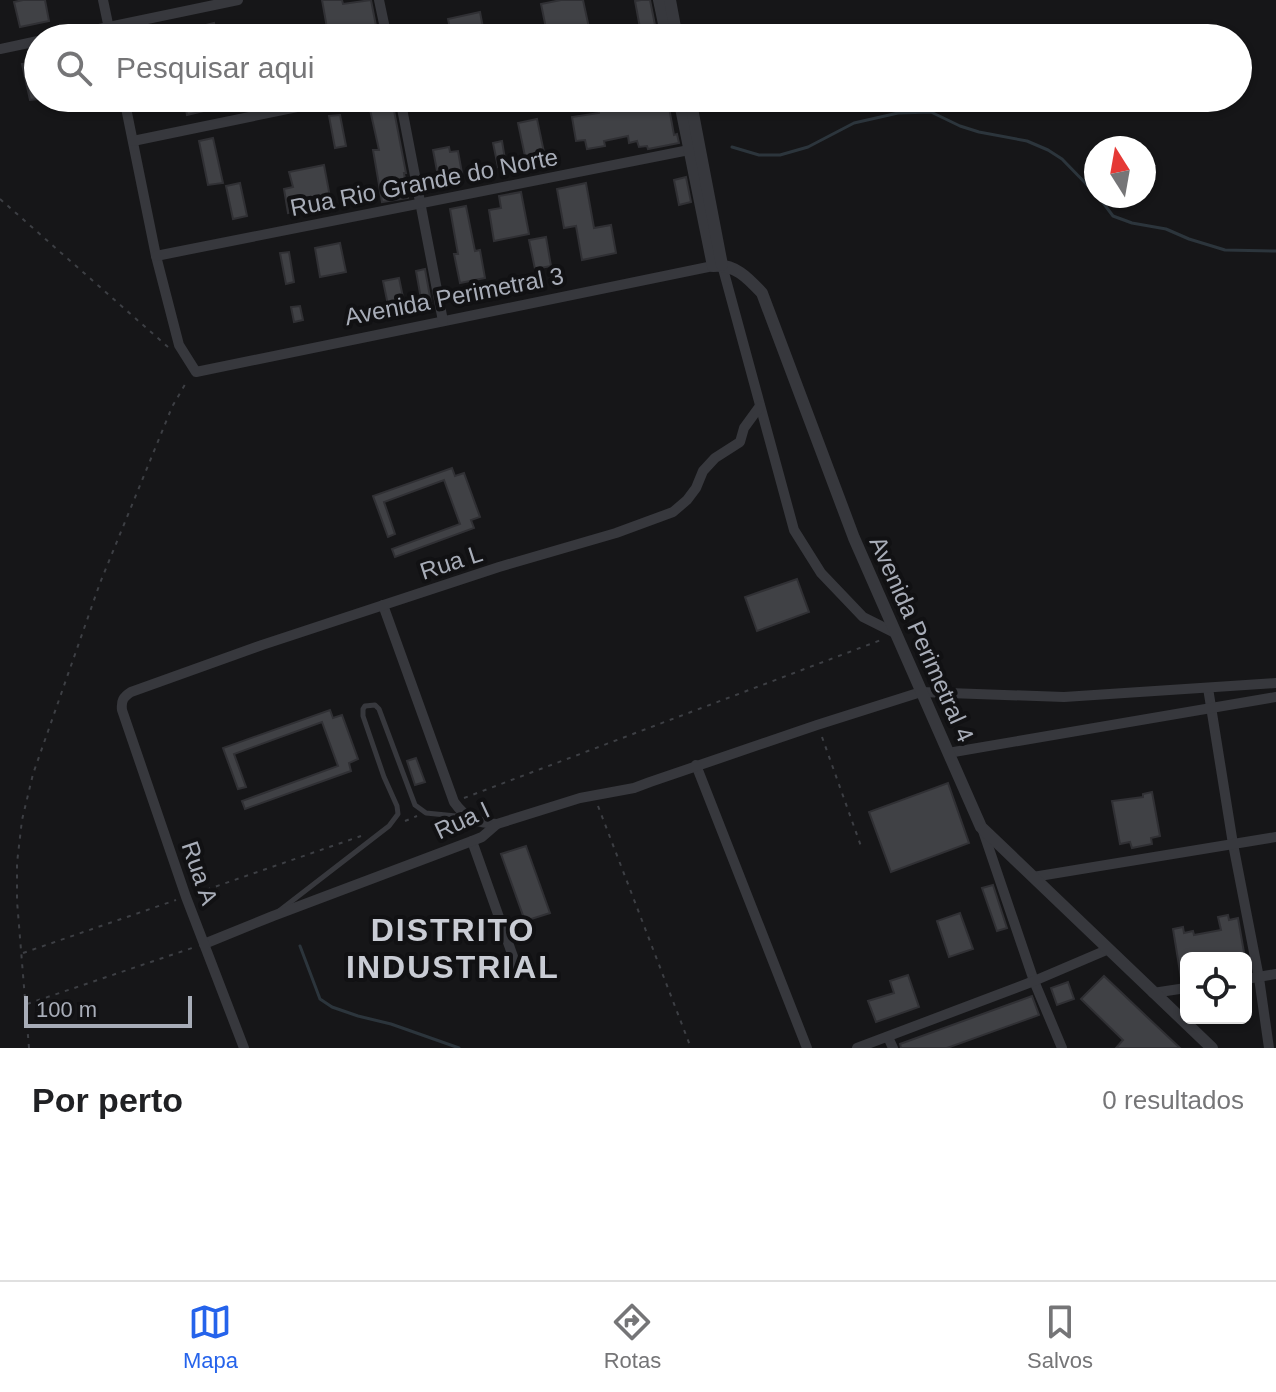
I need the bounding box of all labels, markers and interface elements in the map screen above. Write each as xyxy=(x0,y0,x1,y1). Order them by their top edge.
search box xyxy=(24,24,1252,112)
icon: search xyxy=(52,46,96,90)
text: Pesquisar aqui xyxy=(116,51,314,84)
north arrow xyxy=(1084,136,1156,208)
street label: Rua Rio Grande do Norte xyxy=(288,143,560,221)
street label: Avenida Perimetral 3 xyxy=(342,262,566,330)
street label: Avenida Perimetral 4 xyxy=(864,532,980,746)
street label: Rua L xyxy=(416,539,486,585)
street label: Rua I xyxy=(430,796,494,844)
street label: Rua A xyxy=(177,838,223,908)
district label: DISTRITO INDUSTRIAL xyxy=(346,912,560,985)
map controls xyxy=(1180,952,1252,1024)
button: locate xyxy=(1180,952,1252,1024)
scale bar xyxy=(24,992,192,1028)
text: 100 m xyxy=(36,997,97,1022)
text: Por perto xyxy=(32,1081,183,1119)
text: 0 resultados xyxy=(1102,1085,1244,1115)
tab: Mapa xyxy=(183,1300,238,1374)
tab: Rotas xyxy=(604,1300,661,1374)
tab: Salvos xyxy=(1027,1300,1093,1374)

